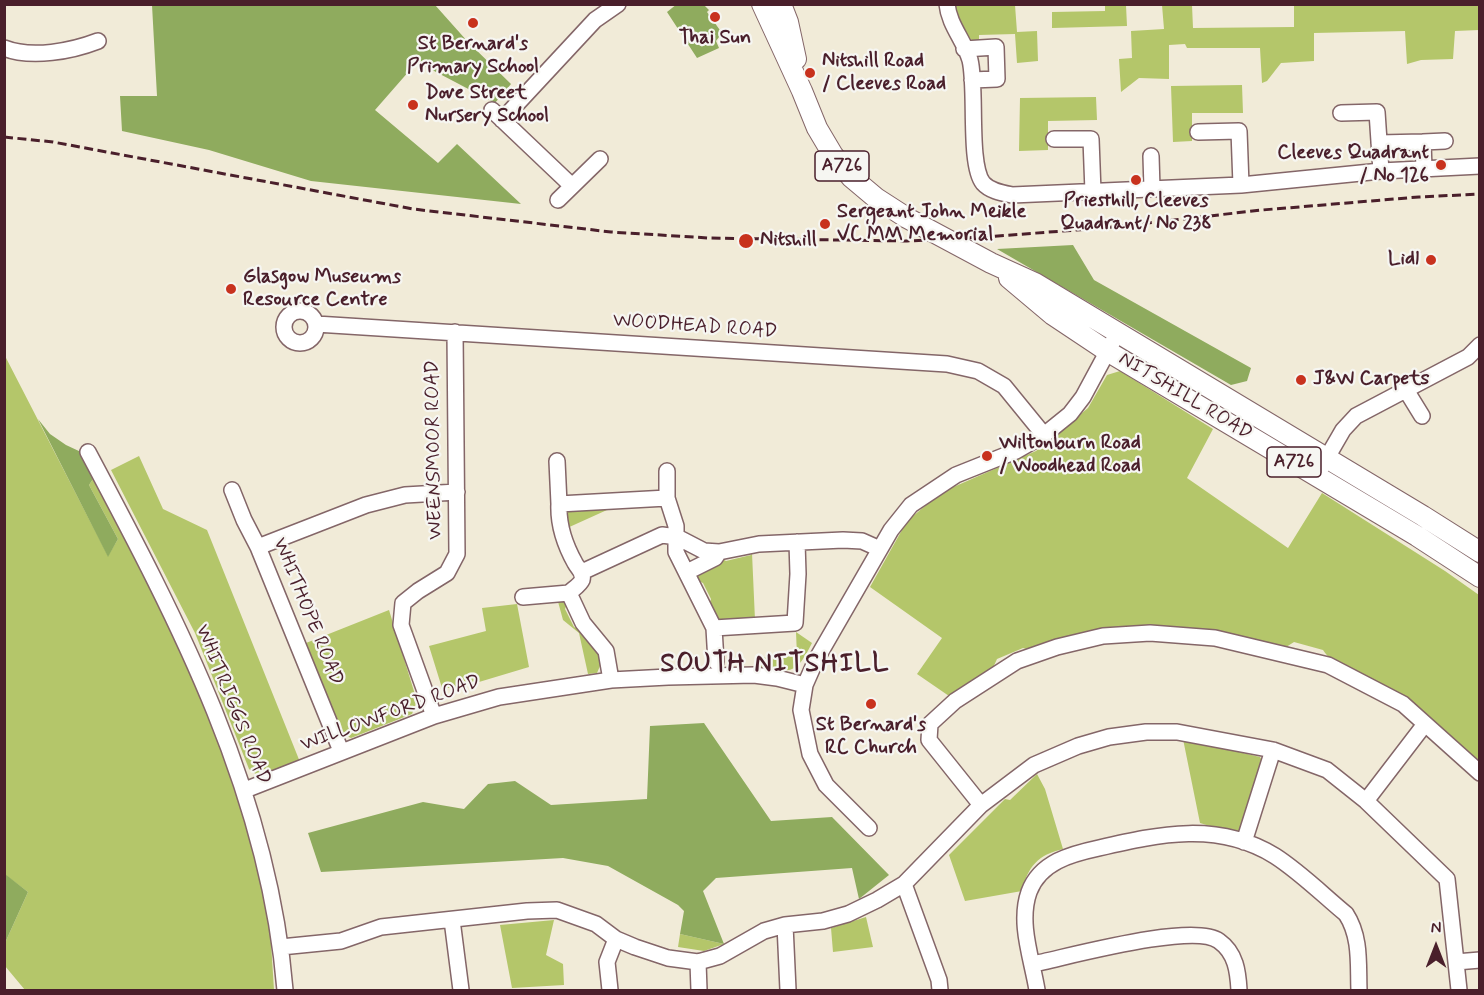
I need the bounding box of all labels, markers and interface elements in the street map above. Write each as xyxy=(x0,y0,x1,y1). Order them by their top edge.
marker: Thai Sun xyxy=(708,10,722,24)
marker: St Bernard's Primary School xyxy=(466,16,480,30)
place label: Thai Sun xyxy=(679,27,751,51)
place label: St Bernard's Primary School xyxy=(407,33,539,80)
place label: Nitshill Road / Cleeves Road xyxy=(822,50,946,97)
marker: Nitshill Road / Cleeves Road xyxy=(803,66,817,80)
place label: Dove Street Nursery School xyxy=(425,82,549,129)
marker: Dove Street Nursery School xyxy=(406,98,420,112)
place label: Cleeves Quadrant / No 126 xyxy=(1277,142,1429,189)
road number: A726 xyxy=(815,151,869,181)
marker: Cleeves Quadrant / No 126 xyxy=(1434,158,1448,172)
marker: Priesthill, Cleeves Quadrant/ No 238 xyxy=(1129,173,1143,187)
place label: Priesthill, Cleeves Quadrant/ No 238 xyxy=(1060,190,1212,237)
place label: Sergeant John Meikle VC MM Memorial xyxy=(837,201,1026,248)
marker: Sergeant John Meikle VC MM Memorial xyxy=(818,217,832,231)
place label: Nitshill xyxy=(760,229,817,253)
marker: Nitshill xyxy=(737,232,755,250)
place label: Lidl xyxy=(1388,248,1419,272)
marker: Lidl xyxy=(1424,253,1438,267)
place label: Glasgow Museums Resource Centre xyxy=(243,266,401,313)
marker: Glasgow Museums Resource Centre xyxy=(224,282,238,296)
street label: WOODHEAD ROAD xyxy=(612,309,778,345)
street label: NITSHILL ROAD xyxy=(1114,348,1256,446)
street label: WEENSMOOR ROAD xyxy=(421,360,449,540)
place label: J&W Carpets xyxy=(1313,368,1430,392)
marker: J&W Carpets xyxy=(1294,373,1308,387)
place label: Wiltonburn Road / Woodhead Road xyxy=(999,432,1141,479)
road number: A726 xyxy=(1267,447,1321,477)
marker: Wiltonburn Road / Woodhead Road xyxy=(980,449,994,463)
street label: WHITHOPE ROAD xyxy=(266,535,348,689)
street label: WHITRIGGS ROAD xyxy=(189,621,275,789)
district label: SOUTH NITSHILL xyxy=(659,650,891,682)
street label: WILLOWFORD ROAD xyxy=(298,670,484,758)
marker: St Bernard's RC Church xyxy=(864,697,878,711)
place label: St Bernard's RC Church xyxy=(816,714,926,761)
north arrow xyxy=(1406,917,1466,977)
text: N xyxy=(1431,918,1441,939)

